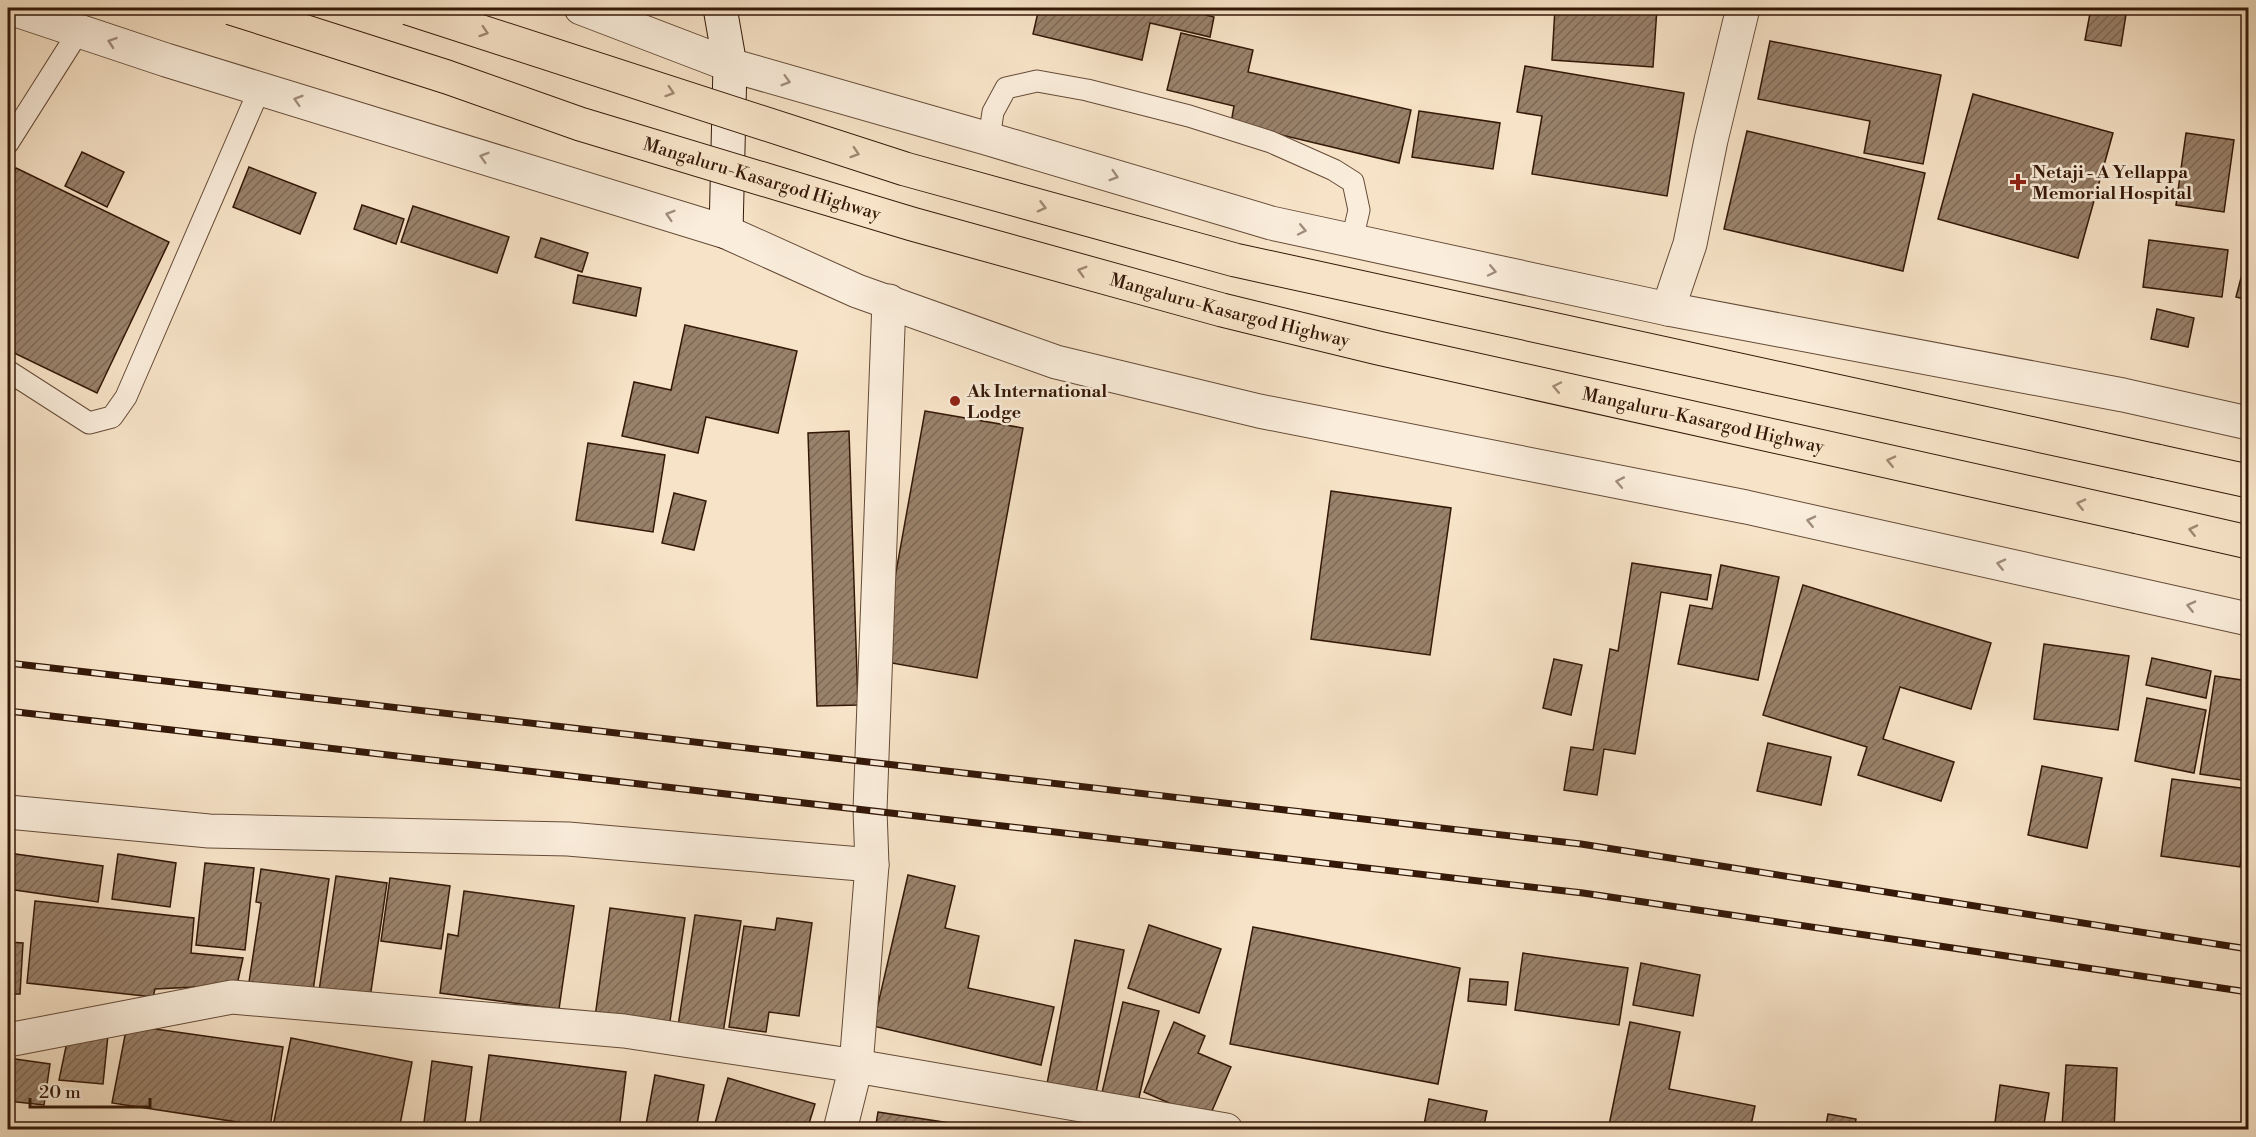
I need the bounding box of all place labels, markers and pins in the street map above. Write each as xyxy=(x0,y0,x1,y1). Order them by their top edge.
place label: Netaji - A Yellappa Memorial Hospital xyxy=(2032,161,2192,205)
marker: Netaji - A Yellappa Memorial Hospital xyxy=(2009,173,2027,191)
place label: Ak International Lodge xyxy=(966,380,1107,424)
marker: Ak International Lodge xyxy=(948,394,962,408)

